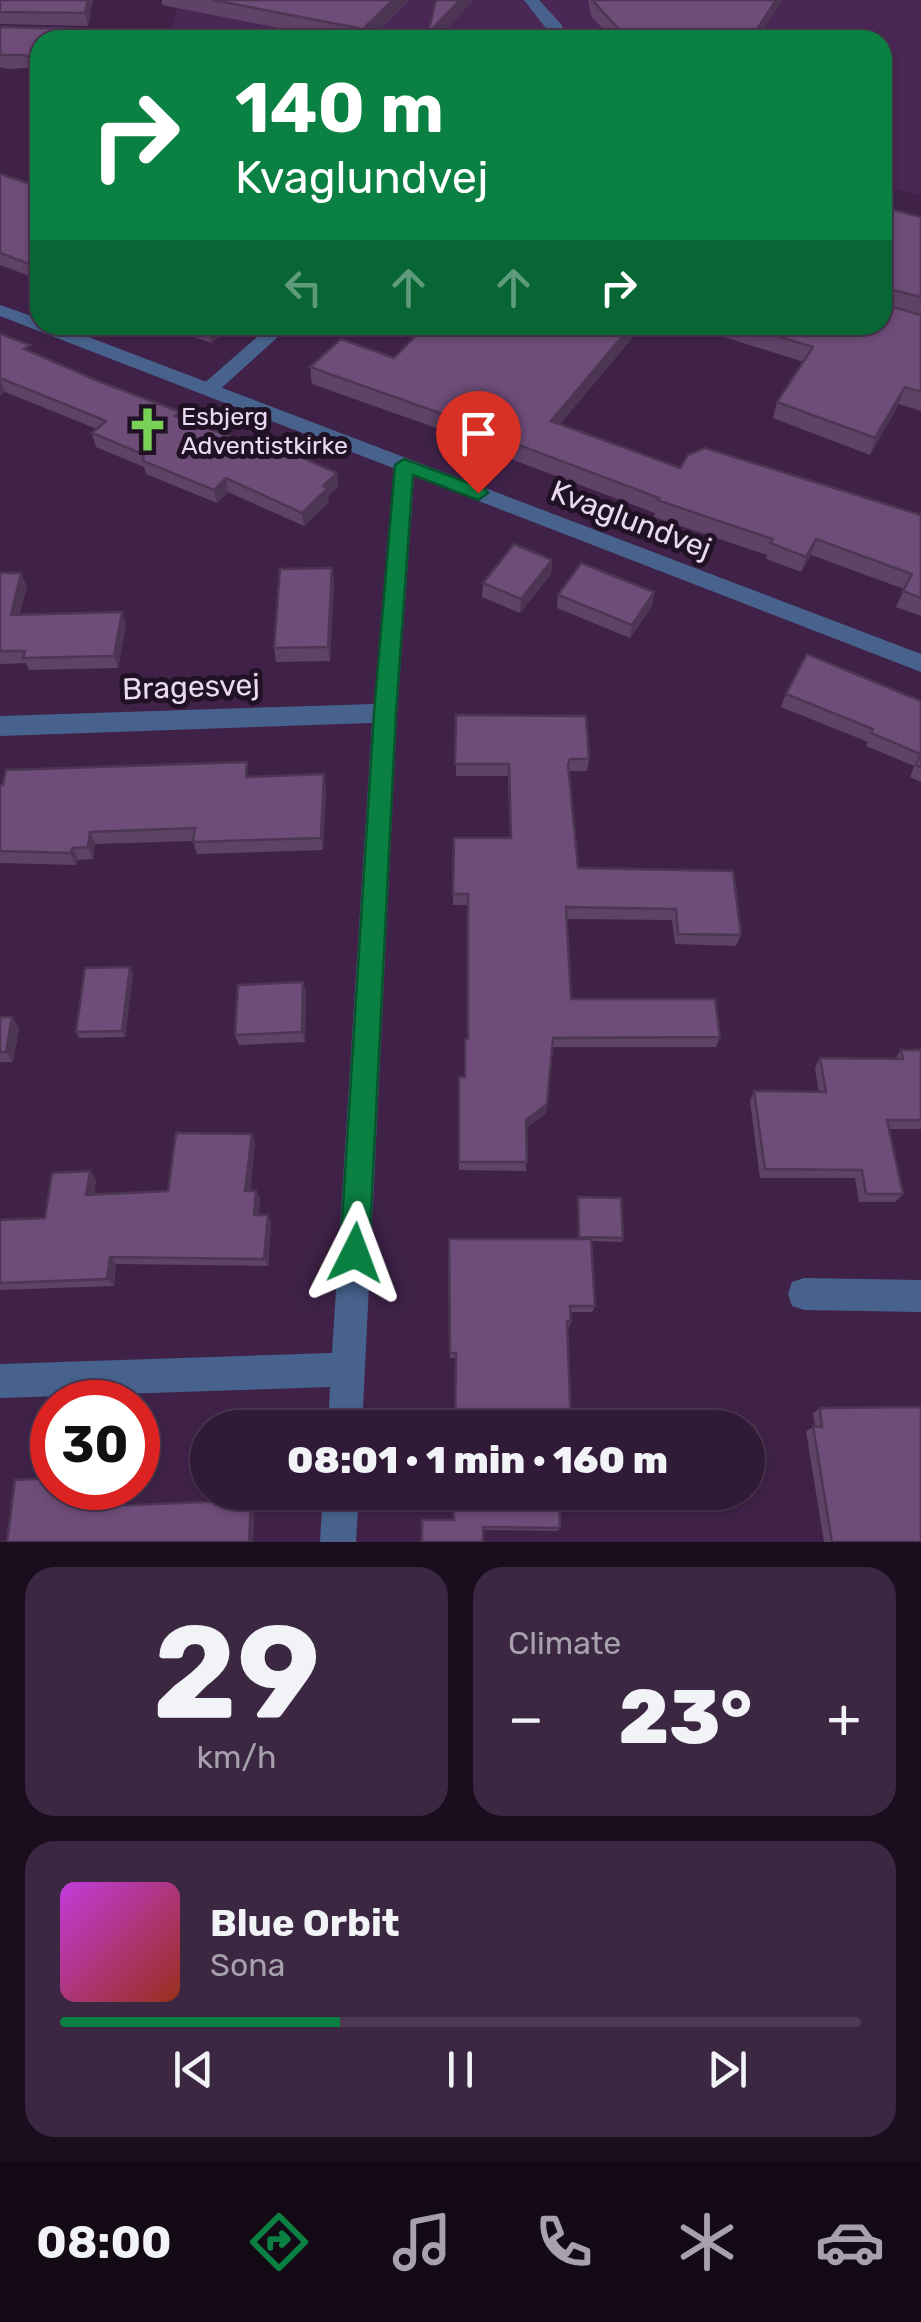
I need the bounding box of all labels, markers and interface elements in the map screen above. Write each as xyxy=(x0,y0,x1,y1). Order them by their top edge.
text: 140 m xyxy=(235,67,444,150)
icon: right xyxy=(70,70,200,200)
text: Kvaglundvej xyxy=(235,151,488,204)
icon: left xyxy=(276,260,331,315)
icon: ahead xyxy=(381,260,436,315)
icon: ahead xyxy=(486,260,541,315)
icon: right xyxy=(591,260,646,315)
pin xyxy=(436,391,521,494)
place label: Esbjerg Adventistkirke xyxy=(181,402,348,460)
church icon: Esbjerg Adventistkirke xyxy=(124,406,172,454)
icon: arrive xyxy=(451,406,506,461)
street label: Kvaglundvej xyxy=(546,473,716,567)
street label: Bragesvej xyxy=(122,667,260,707)
position arrow xyxy=(303,1201,407,1305)
speed limit sign: 30 xyxy=(30,1380,160,1510)
text: 08:01 · 1 min · 160 m xyxy=(287,1437,668,1483)
text: 29 xyxy=(153,1595,320,1750)
text: Climate xyxy=(508,1624,621,1662)
text: 23° xyxy=(618,1673,752,1762)
text: − xyxy=(508,1686,544,1751)
text: + xyxy=(827,1686,861,1751)
text: km/h xyxy=(197,1738,276,1776)
text: Blue Orbit xyxy=(210,1900,400,1946)
text: Sona xyxy=(210,1946,285,1984)
icon: previous xyxy=(166,2042,221,2097)
icon: pause xyxy=(433,2042,488,2097)
icon: next xyxy=(700,2042,755,2097)
icon: directions xyxy=(244,2207,314,2277)
icon: music xyxy=(387,2207,457,2277)
icon: phone xyxy=(529,2207,599,2277)
icon: climate xyxy=(672,2207,742,2277)
icon: car xyxy=(815,2207,885,2277)
text: 08:00 xyxy=(36,2216,172,2269)

